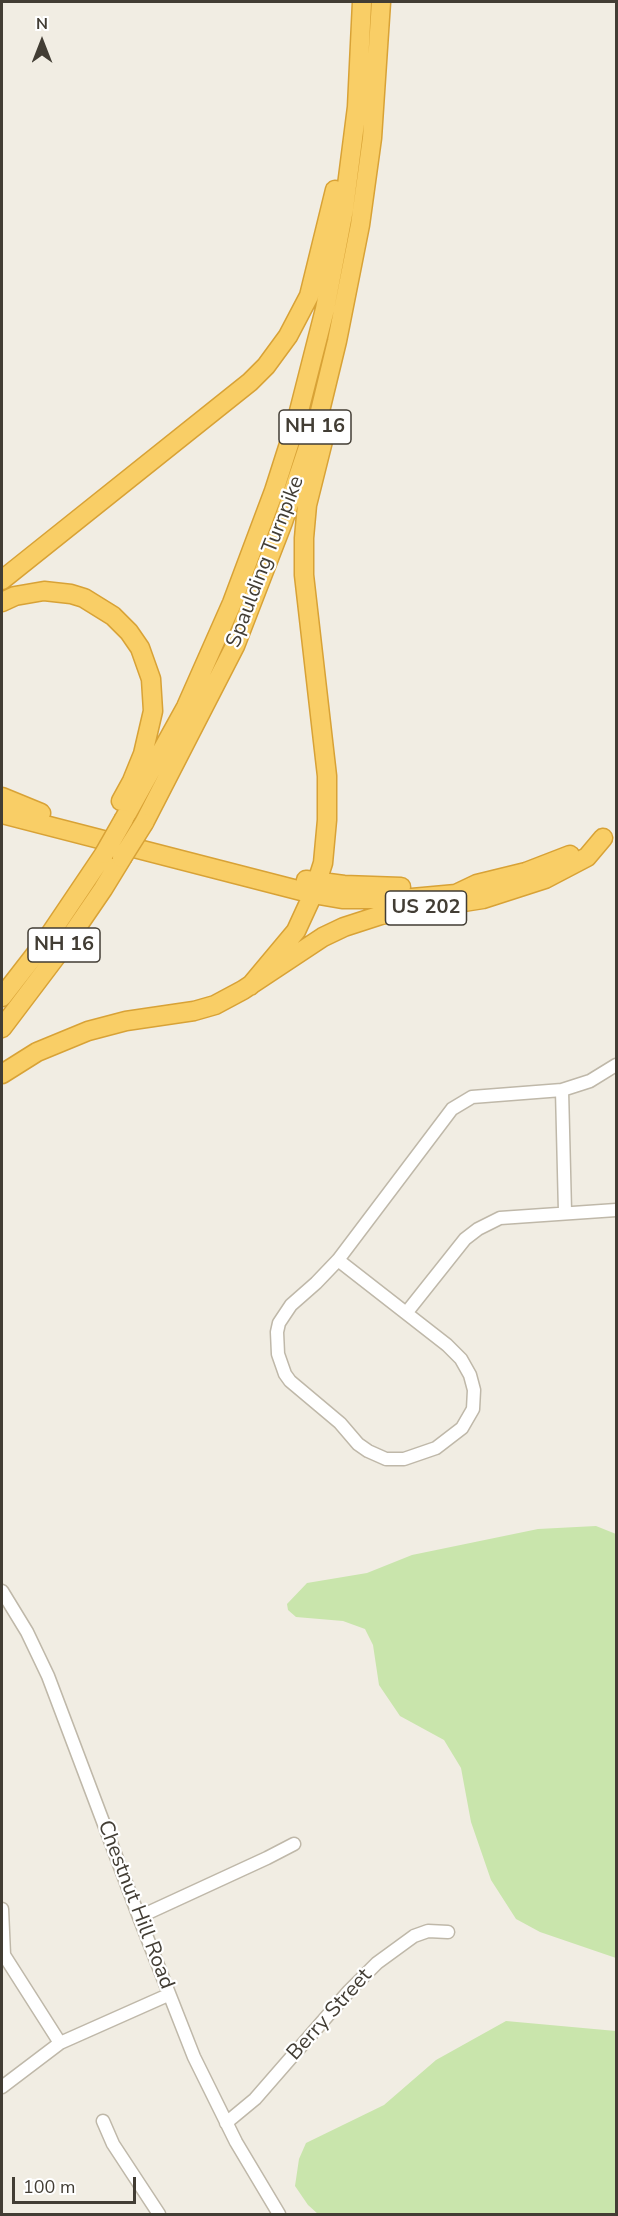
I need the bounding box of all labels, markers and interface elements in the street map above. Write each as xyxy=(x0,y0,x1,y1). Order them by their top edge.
north arrow xyxy=(12,12,72,72)
text: N xyxy=(36,13,48,35)
road number: NH 16 xyxy=(279,410,351,444)
street label: Spaulding Turnpike xyxy=(222,473,310,651)
road number: US 202 xyxy=(386,891,466,925)
road number: NH 16 xyxy=(28,928,100,962)
street label: Chestnut Hill Road xyxy=(91,1817,179,1993)
street label: Berry Street xyxy=(282,1964,378,2066)
scale bar xyxy=(15,2165,140,2203)
text: 100 m xyxy=(23,2175,75,2199)

